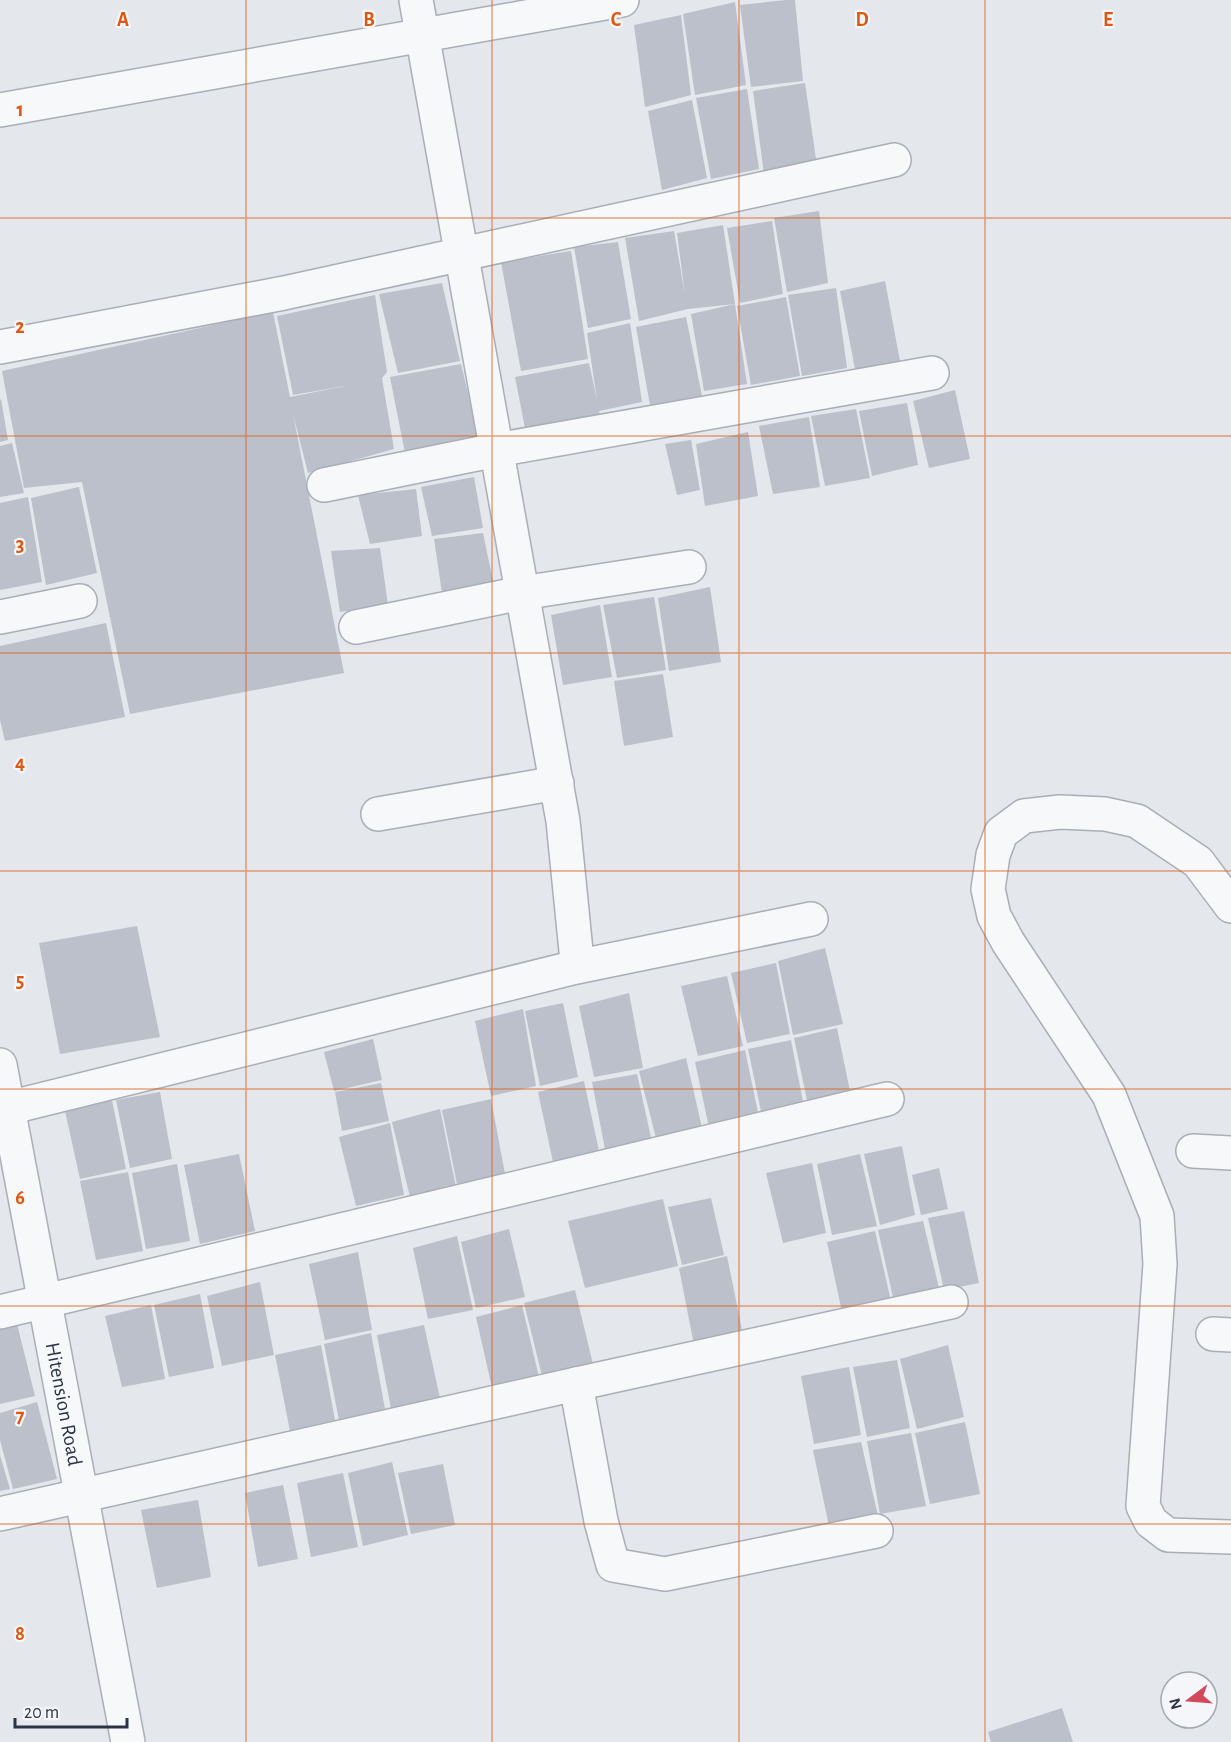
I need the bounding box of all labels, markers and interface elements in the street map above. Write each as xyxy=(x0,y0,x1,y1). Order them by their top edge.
text: A xyxy=(117,10,129,30)
text: B xyxy=(363,10,375,30)
text: C xyxy=(611,10,622,30)
text: D xyxy=(855,10,869,30)
text: E xyxy=(1103,10,1113,30)
text: 1 xyxy=(16,100,24,120)
text: 2 xyxy=(15,317,25,337)
text: 3 xyxy=(16,535,24,555)
text: 4 xyxy=(15,753,25,773)
text: 5 xyxy=(16,971,24,991)
text: 6 xyxy=(15,1188,25,1208)
street label: Hitension Road xyxy=(42,1340,86,1468)
text: 7 xyxy=(16,1406,25,1426)
text: 8 xyxy=(15,1624,25,1644)
north arrow xyxy=(1159,1670,1219,1730)
scale bar xyxy=(15,1691,128,1729)
text: N xyxy=(1166,1696,1185,1711)
text: 20 m xyxy=(24,1704,59,1722)

